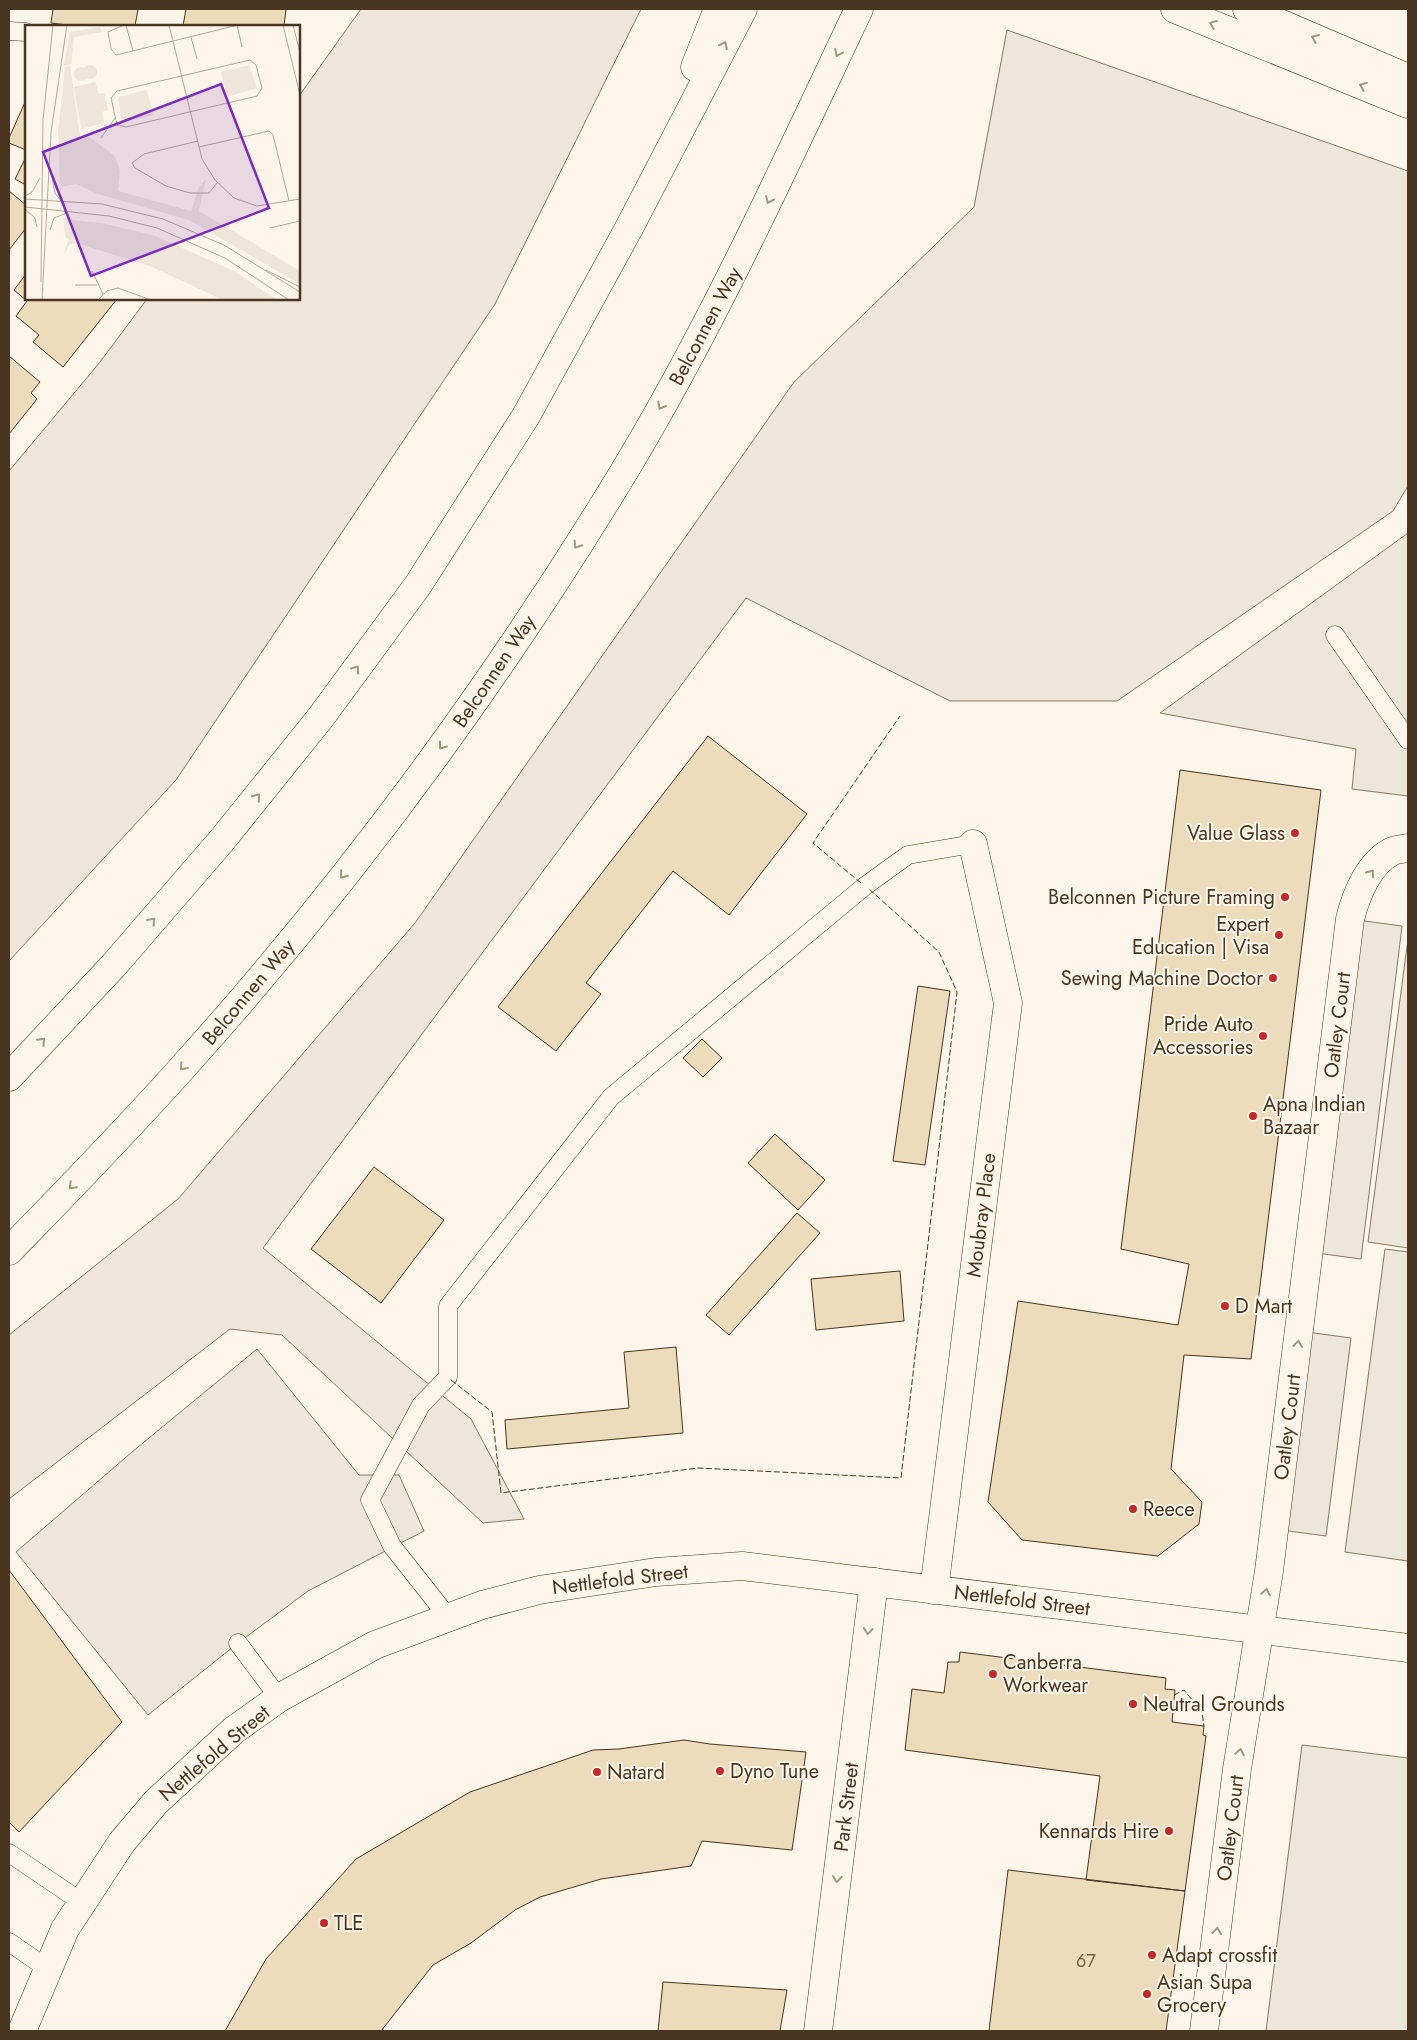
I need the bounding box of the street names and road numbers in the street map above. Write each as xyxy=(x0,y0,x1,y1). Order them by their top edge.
street label: Belconnen Way xyxy=(662,262,749,391)
street label: Belconnen Way xyxy=(446,609,543,733)
street label: Belconnen Way xyxy=(195,933,302,1052)
street label: Oatley Court xyxy=(1317,970,1358,1080)
street label: Moubray Place xyxy=(959,1151,1004,1279)
street label: Oatley Court xyxy=(1267,1372,1308,1482)
street label: Nettlefold Street xyxy=(550,1557,690,1602)
street label: Nettlefold Street xyxy=(952,1578,1092,1623)
street label: Nettlefold Street xyxy=(153,1698,276,1808)
street label: Park Street xyxy=(827,1761,866,1853)
street label: Oatley Court xyxy=(1210,1773,1251,1883)

